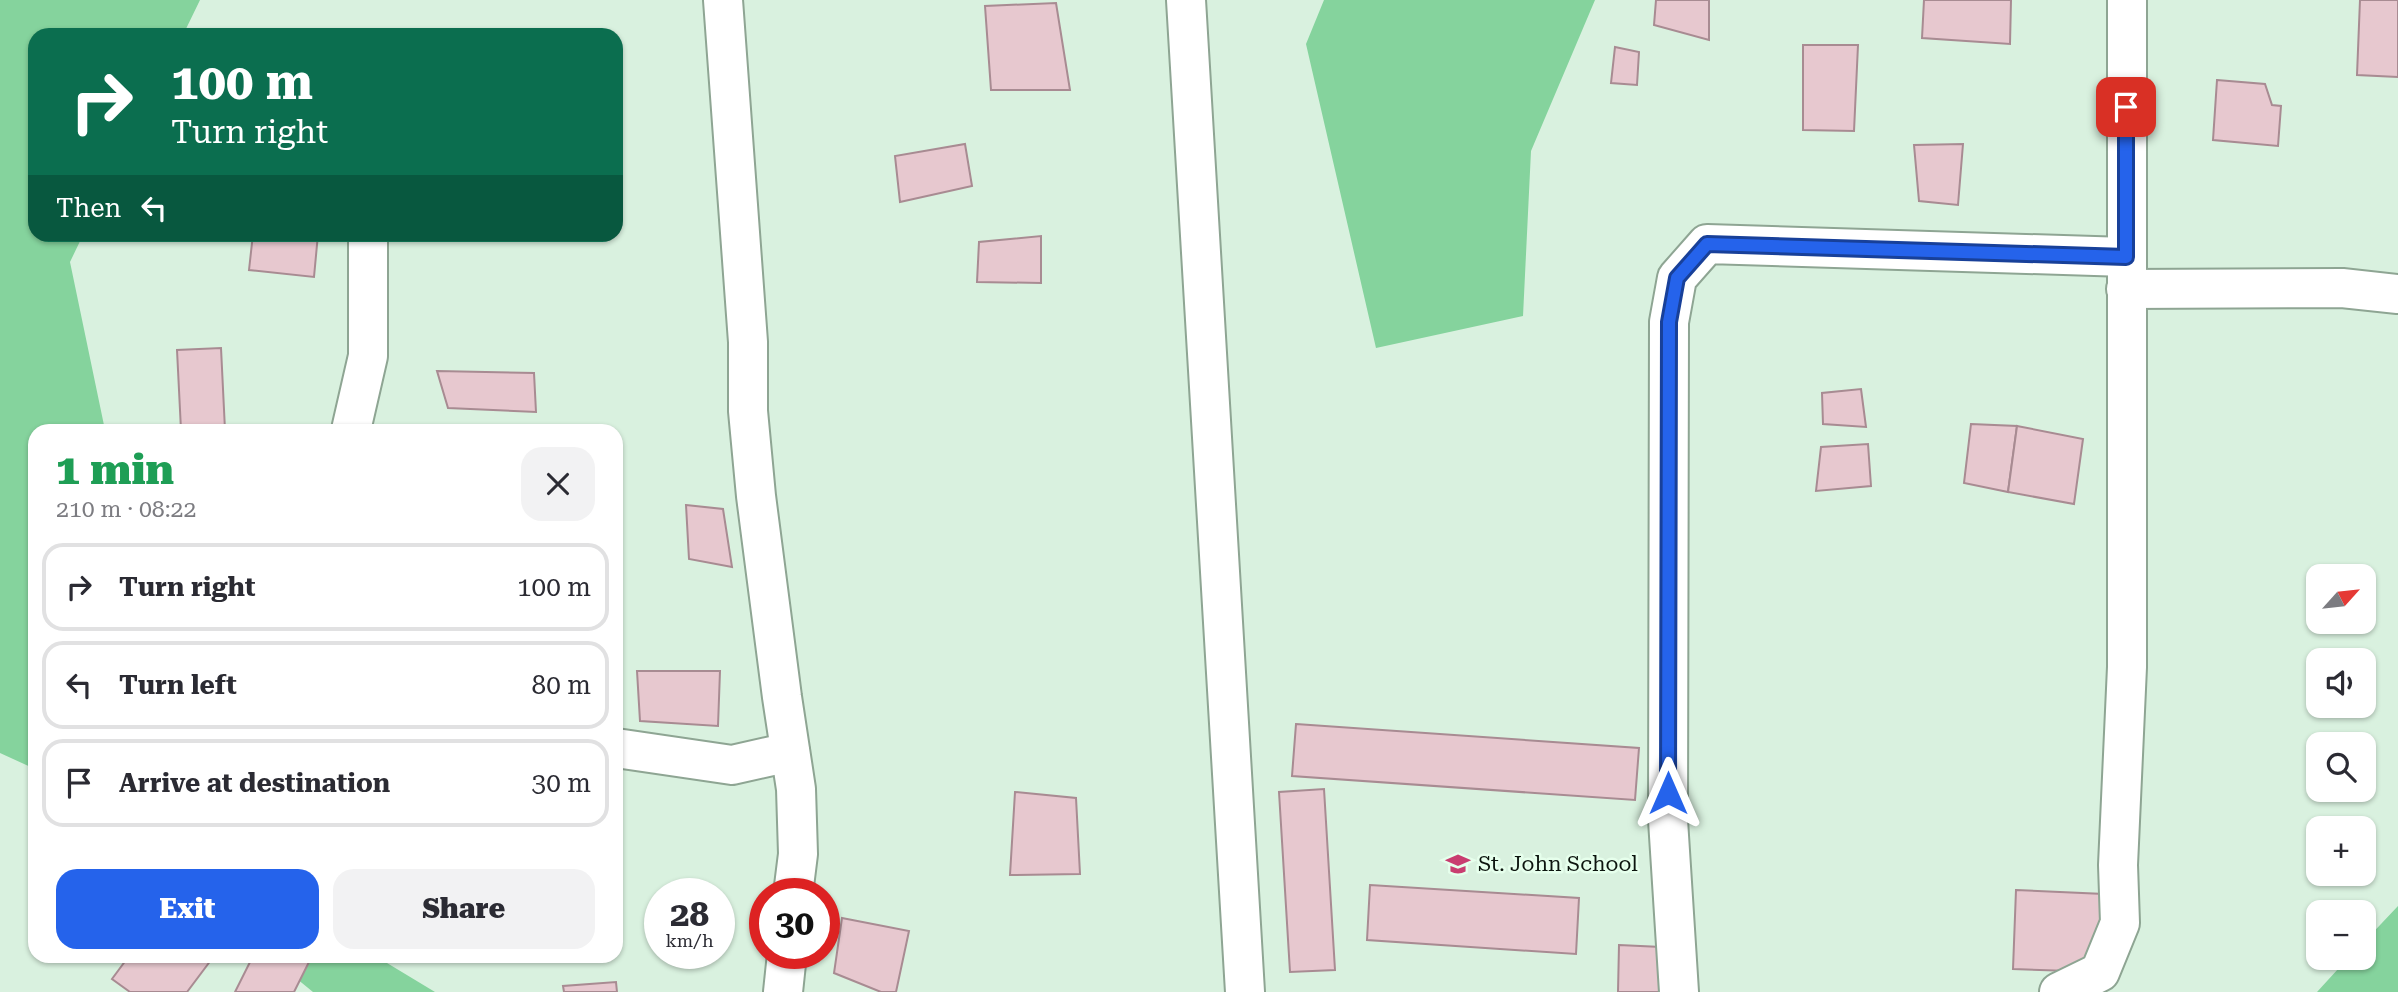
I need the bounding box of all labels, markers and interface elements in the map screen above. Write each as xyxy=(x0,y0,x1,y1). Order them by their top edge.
text: 100 m xyxy=(171,54,313,111)
icon: right xyxy=(56,56,147,147)
pin xyxy=(2096,77,2156,137)
icon: arrive xyxy=(2107,88,2145,126)
text: Turn right xyxy=(171,113,328,151)
icon: left xyxy=(135,189,173,227)
text: Then xyxy=(56,193,121,223)
text: 1 min xyxy=(56,445,174,494)
button: close xyxy=(521,447,595,521)
text: 210 m · 08:22 xyxy=(56,496,196,523)
north arrow xyxy=(2306,564,2376,634)
map controls xyxy=(2306,564,2376,970)
icon: right xyxy=(60,568,98,606)
text: Turn right xyxy=(119,572,255,602)
text: 100 m xyxy=(517,572,591,602)
button: sound xyxy=(2306,648,2376,718)
icon: left xyxy=(60,666,98,704)
text: Turn left xyxy=(119,670,237,700)
text: 80 m xyxy=(532,670,591,700)
button: search xyxy=(2306,732,2376,802)
position arrow xyxy=(1631,756,1705,830)
icon: arrive xyxy=(60,764,98,802)
text: Arrive at destination xyxy=(119,768,390,798)
text: 30 m xyxy=(532,768,591,798)
button: + xyxy=(2306,816,2376,886)
school or university icon: St. John School xyxy=(1444,850,1472,878)
place label: St. John School xyxy=(1478,852,1638,876)
button: Exit xyxy=(56,869,319,949)
button: Share xyxy=(333,869,595,949)
speed limit sign: 30 xyxy=(749,878,840,969)
text: 28 xyxy=(670,894,709,935)
button: − xyxy=(2306,900,2376,970)
text: km/h xyxy=(665,930,714,951)

